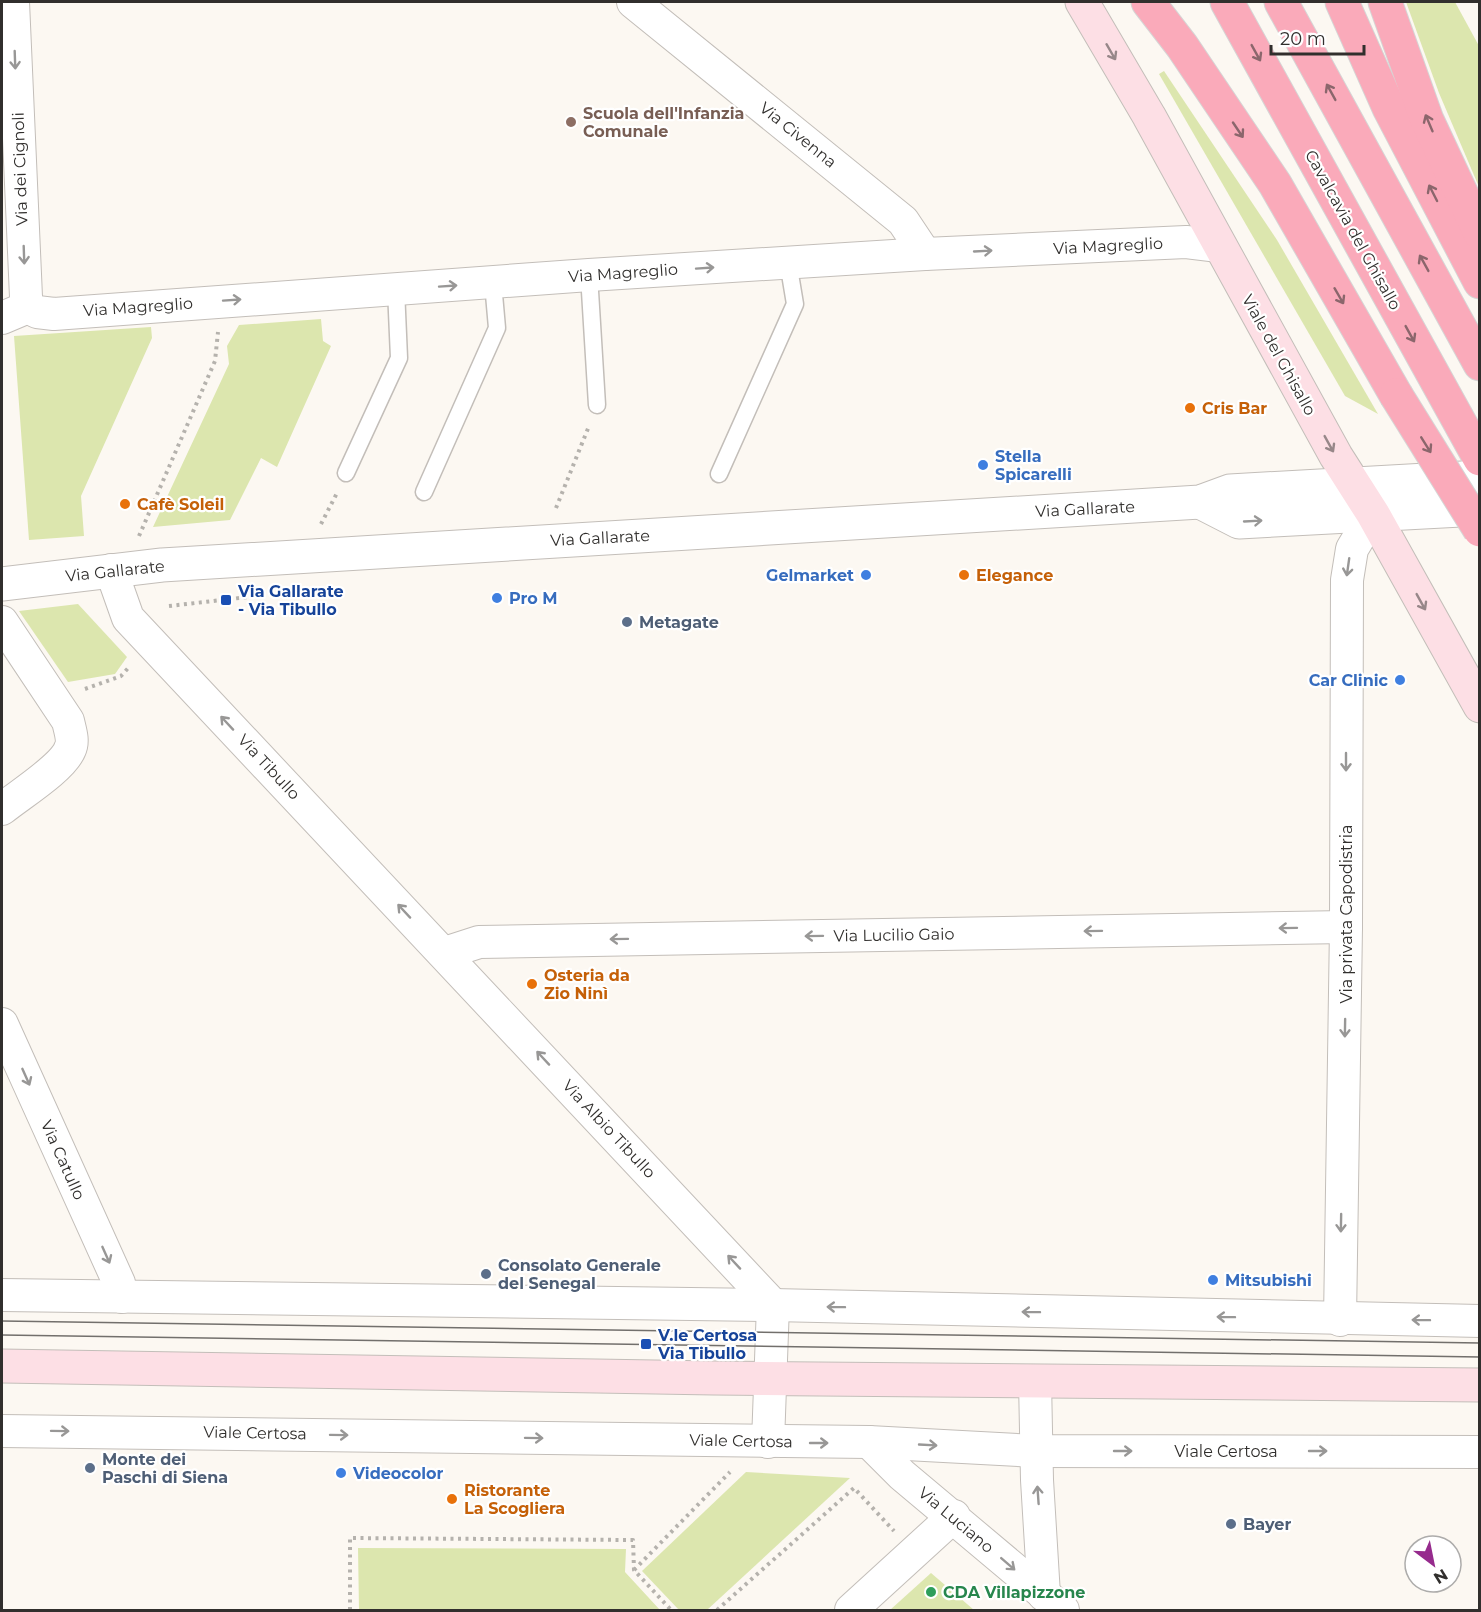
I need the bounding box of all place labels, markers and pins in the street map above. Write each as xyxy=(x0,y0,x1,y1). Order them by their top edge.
place label: Scuola dell'Infanzia Comunale xyxy=(583,104,744,141)
marker: Scuola dell'Infanzia Comunale xyxy=(564,115,578,129)
place label: Cris Bar xyxy=(1202,399,1267,418)
marker: Cris Bar xyxy=(1183,401,1197,415)
place label: Stella Spicarelli xyxy=(995,447,1072,484)
marker: Stella Spicarelli xyxy=(976,458,990,472)
place label: Cafè Soleil xyxy=(137,495,224,514)
marker: Cafè Soleil xyxy=(118,497,132,511)
place label: Gelmarket xyxy=(766,566,854,585)
place label: Elegance xyxy=(976,566,1053,585)
marker: Gelmarket xyxy=(859,568,873,582)
marker: Elegance xyxy=(957,568,971,582)
place label: Via Gallarate - Via Tibullo xyxy=(237,582,344,619)
place label: Pro M xyxy=(509,589,558,608)
marker: Pro M xyxy=(490,591,504,605)
marker: Via Gallarate - Via Tibullo xyxy=(219,593,233,607)
place label: Metagate xyxy=(639,613,719,632)
marker: Metagate xyxy=(620,615,634,629)
place label: Car Clinic xyxy=(1309,671,1389,690)
marker: Car Clinic xyxy=(1393,673,1407,687)
place label: Osteria da Zio Ninì xyxy=(544,966,630,1003)
marker: Osteria da Zio Ninì xyxy=(525,977,539,991)
place label: Consolato Generale del Senegal xyxy=(498,1256,661,1293)
marker: Consolato Generale del Senegal xyxy=(479,1267,493,1281)
place label: Mitsubishi xyxy=(1225,1271,1312,1290)
marker: Mitsubishi xyxy=(1206,1273,1220,1287)
place label: V.le Certosa Via Tibullo xyxy=(657,1326,757,1363)
marker: V.le Certosa Via Tibullo xyxy=(639,1337,653,1351)
place label: Monte dei Paschi di Siena xyxy=(102,1450,228,1487)
marker: Monte dei Paschi di Siena xyxy=(83,1461,97,1475)
place label: Videocolor xyxy=(352,1464,443,1483)
marker: Videocolor xyxy=(334,1466,348,1480)
place label: Ristorante La Scogliera xyxy=(464,1481,565,1518)
marker: Ristorante La Scogliera xyxy=(445,1492,459,1506)
place label: Bayer xyxy=(1243,1515,1291,1534)
marker: Bayer xyxy=(1224,1517,1238,1531)
place label: CDA Villapizzone xyxy=(943,1583,1085,1602)
marker: CDA Villapizzone xyxy=(924,1585,938,1599)

